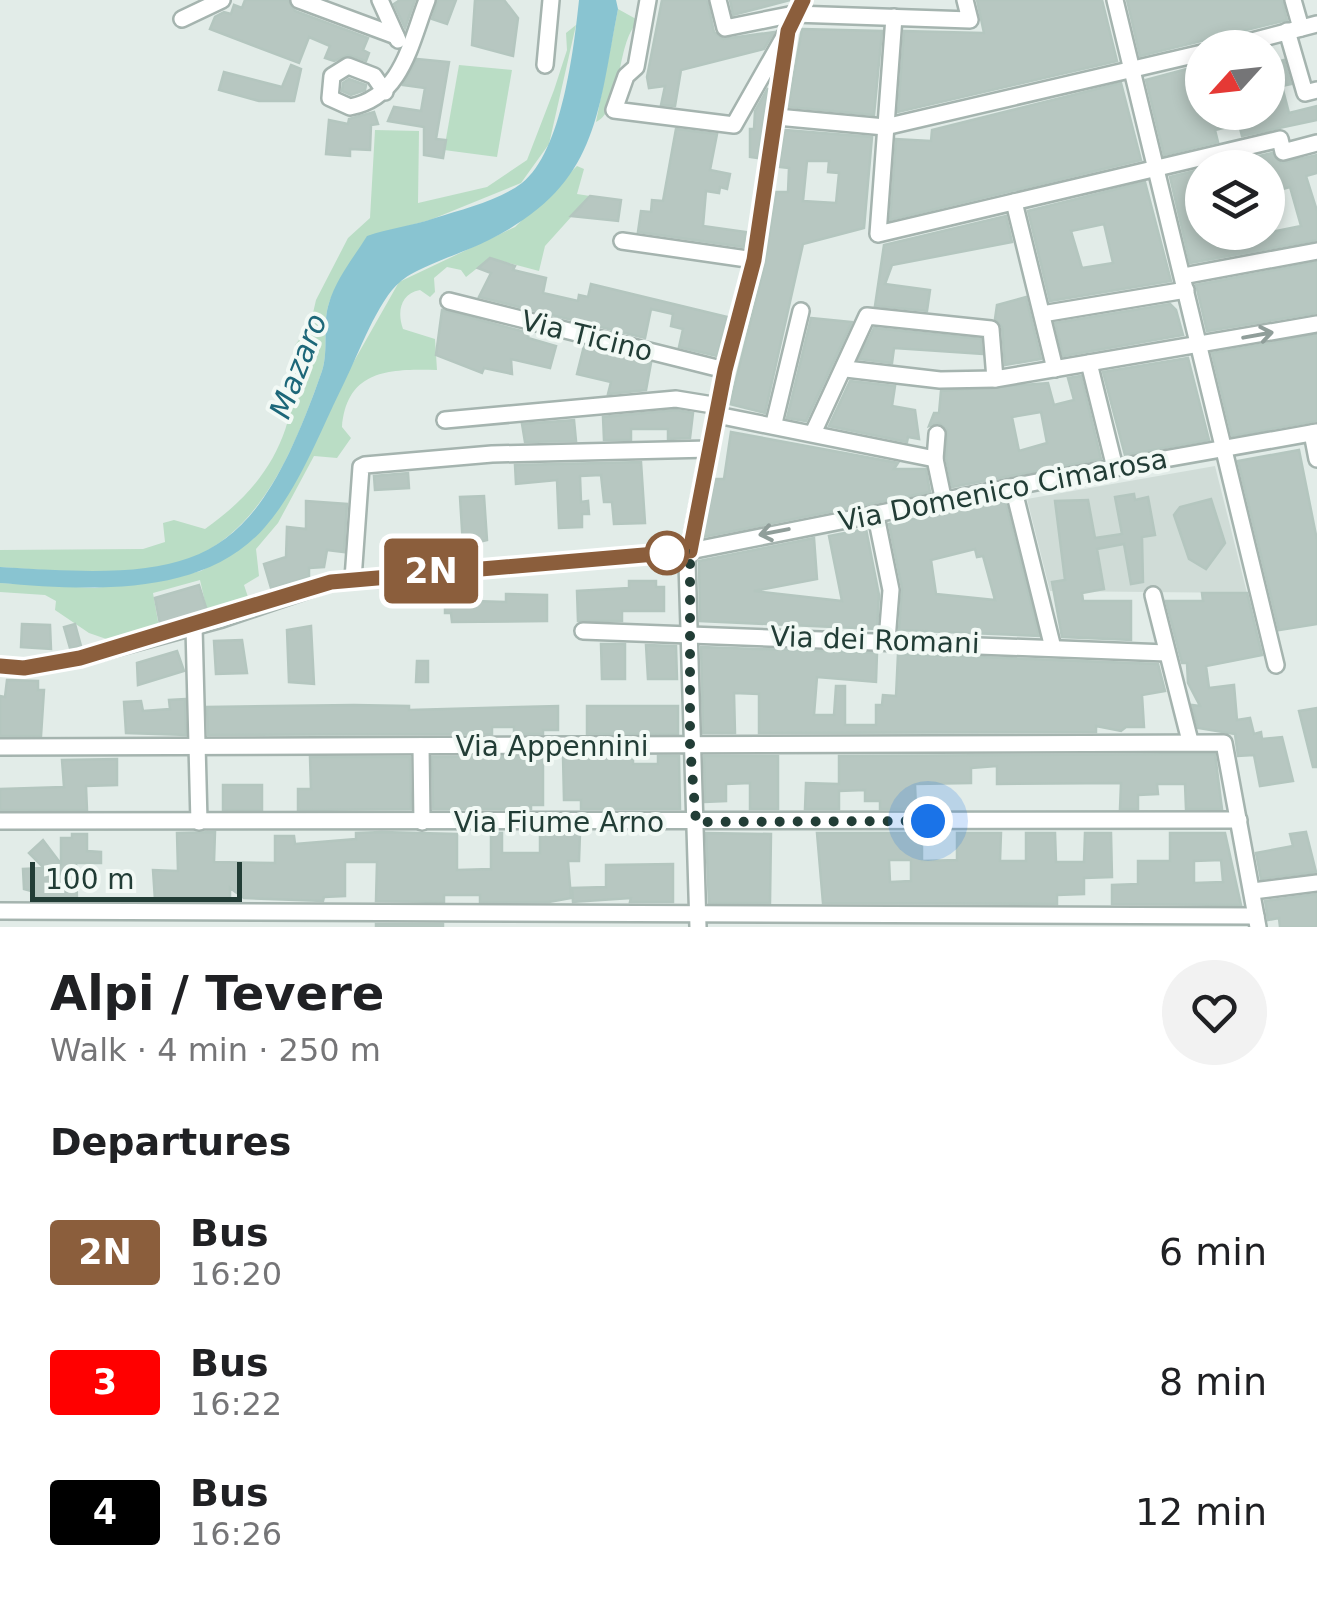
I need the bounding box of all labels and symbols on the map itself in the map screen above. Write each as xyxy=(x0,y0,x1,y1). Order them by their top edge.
north arrow xyxy=(1185,30,1285,130)
street label: Via Ticino xyxy=(518,304,656,368)
water label: Mazaro xyxy=(262,309,334,423)
one-way arrow xyxy=(1241,325,1274,343)
street label: Via Domenico Cimarosa xyxy=(836,442,1170,538)
one-way arrow xyxy=(759,524,791,543)
unlabelled marker xyxy=(646,532,688,574)
line badge: 2N xyxy=(386,538,476,604)
street label: Via dei Romani xyxy=(770,620,980,660)
street label: Via Appennini xyxy=(455,730,649,763)
your location xyxy=(903,796,953,846)
street label: Via Fiume Arno xyxy=(454,806,664,839)
scale bar xyxy=(30,857,242,901)

